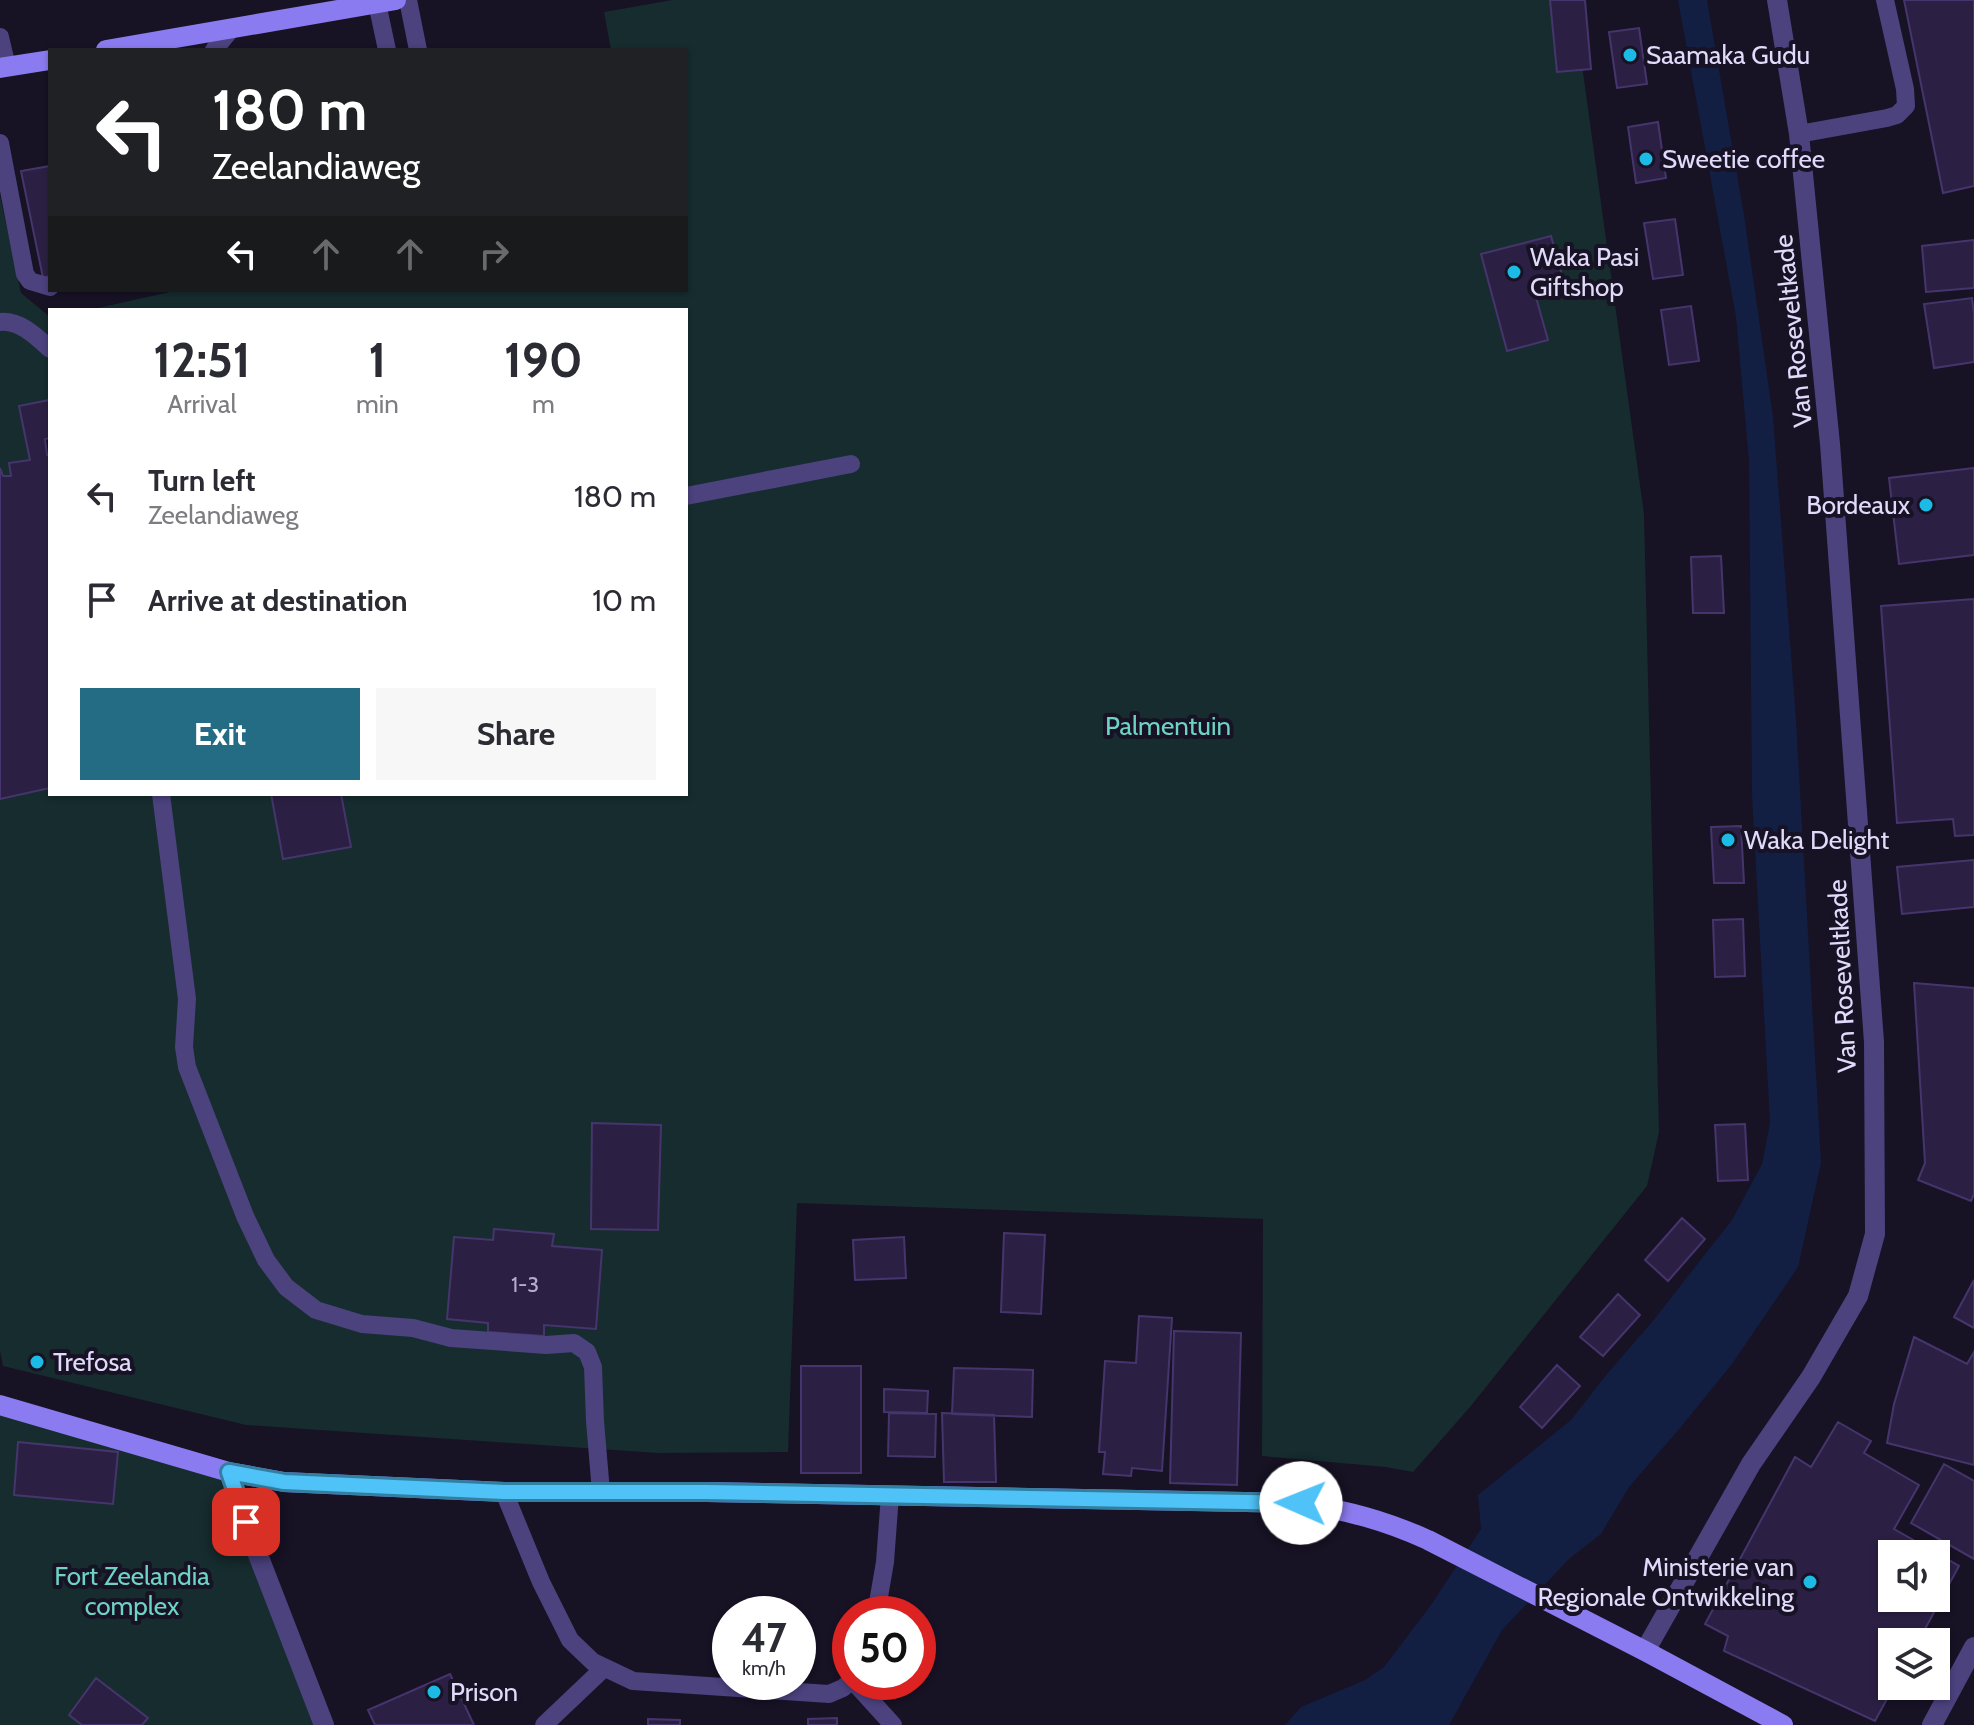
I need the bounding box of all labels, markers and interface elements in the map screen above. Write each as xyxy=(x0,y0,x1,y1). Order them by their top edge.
place label: Saamaka Gudu xyxy=(1646,39,1810,71)
marker: Saamaka Gudu xyxy=(1621,46,1639,64)
text: 180 m xyxy=(212,76,367,144)
icon: left xyxy=(80,80,184,184)
place label: Sweetie coffee xyxy=(1662,143,1825,175)
text: Zeelandiaweg xyxy=(212,144,420,188)
marker: Sweetie coffee xyxy=(1637,150,1655,168)
icon: left xyxy=(220,232,264,276)
icon: ahead xyxy=(304,232,348,276)
icon: ahead xyxy=(388,232,432,276)
icon: right xyxy=(472,232,516,276)
street label: Van Roseveltkade xyxy=(1767,233,1819,429)
place label: Waka Pasi Giftshop xyxy=(1530,241,1639,303)
marker: Waka Pasi Giftshop xyxy=(1505,263,1523,281)
text: 12:51 xyxy=(153,331,251,389)
text: 1 xyxy=(368,331,386,389)
text: 190 xyxy=(504,331,583,389)
text: Arrival xyxy=(167,388,237,420)
text: min xyxy=(356,388,399,420)
text: m xyxy=(532,388,555,420)
text: Turn left xyxy=(148,462,256,499)
icon: left xyxy=(80,474,124,518)
text: 180 m xyxy=(574,478,656,515)
place label: Bordeaux xyxy=(1806,489,1911,521)
marker: Bordeaux xyxy=(1917,496,1935,514)
text: Zeelandiaweg xyxy=(148,499,298,531)
icon: arrive xyxy=(80,578,124,622)
text: Arrive at destination xyxy=(148,582,408,619)
text: 10 m xyxy=(592,582,656,619)
button: Exit xyxy=(80,688,360,780)
button: Share xyxy=(376,688,656,780)
park label: Palmentuin xyxy=(1105,710,1231,742)
place label: Waka Delight xyxy=(1744,824,1889,856)
marker: Waka Delight xyxy=(1719,831,1737,849)
street label: Van Roseveltkade xyxy=(1821,879,1863,1073)
house number: 1-3 xyxy=(511,1271,539,1298)
place label: Trefosa xyxy=(53,1346,132,1378)
marker: Trefosa xyxy=(28,1353,46,1371)
position arrow xyxy=(1259,1461,1343,1545)
pin xyxy=(212,1488,280,1556)
icon: arrive xyxy=(224,1500,268,1544)
map controls xyxy=(1878,1540,1950,1700)
button: sound xyxy=(1878,1540,1950,1612)
place label: Ministerie van Regionale Ontwikkeling xyxy=(1538,1551,1795,1613)
park label: Fort Zeelandia complex xyxy=(54,1560,210,1622)
marker: Ministerie van Regionale Ontwikkeling xyxy=(1801,1573,1819,1591)
speed limit sign: 50 xyxy=(832,1596,936,1700)
text: 47 xyxy=(741,1613,787,1662)
button: layers xyxy=(1878,1628,1950,1700)
text: km/h xyxy=(742,1656,786,1680)
place label: Prison xyxy=(450,1676,518,1708)
marker: Prison xyxy=(425,1683,443,1701)

